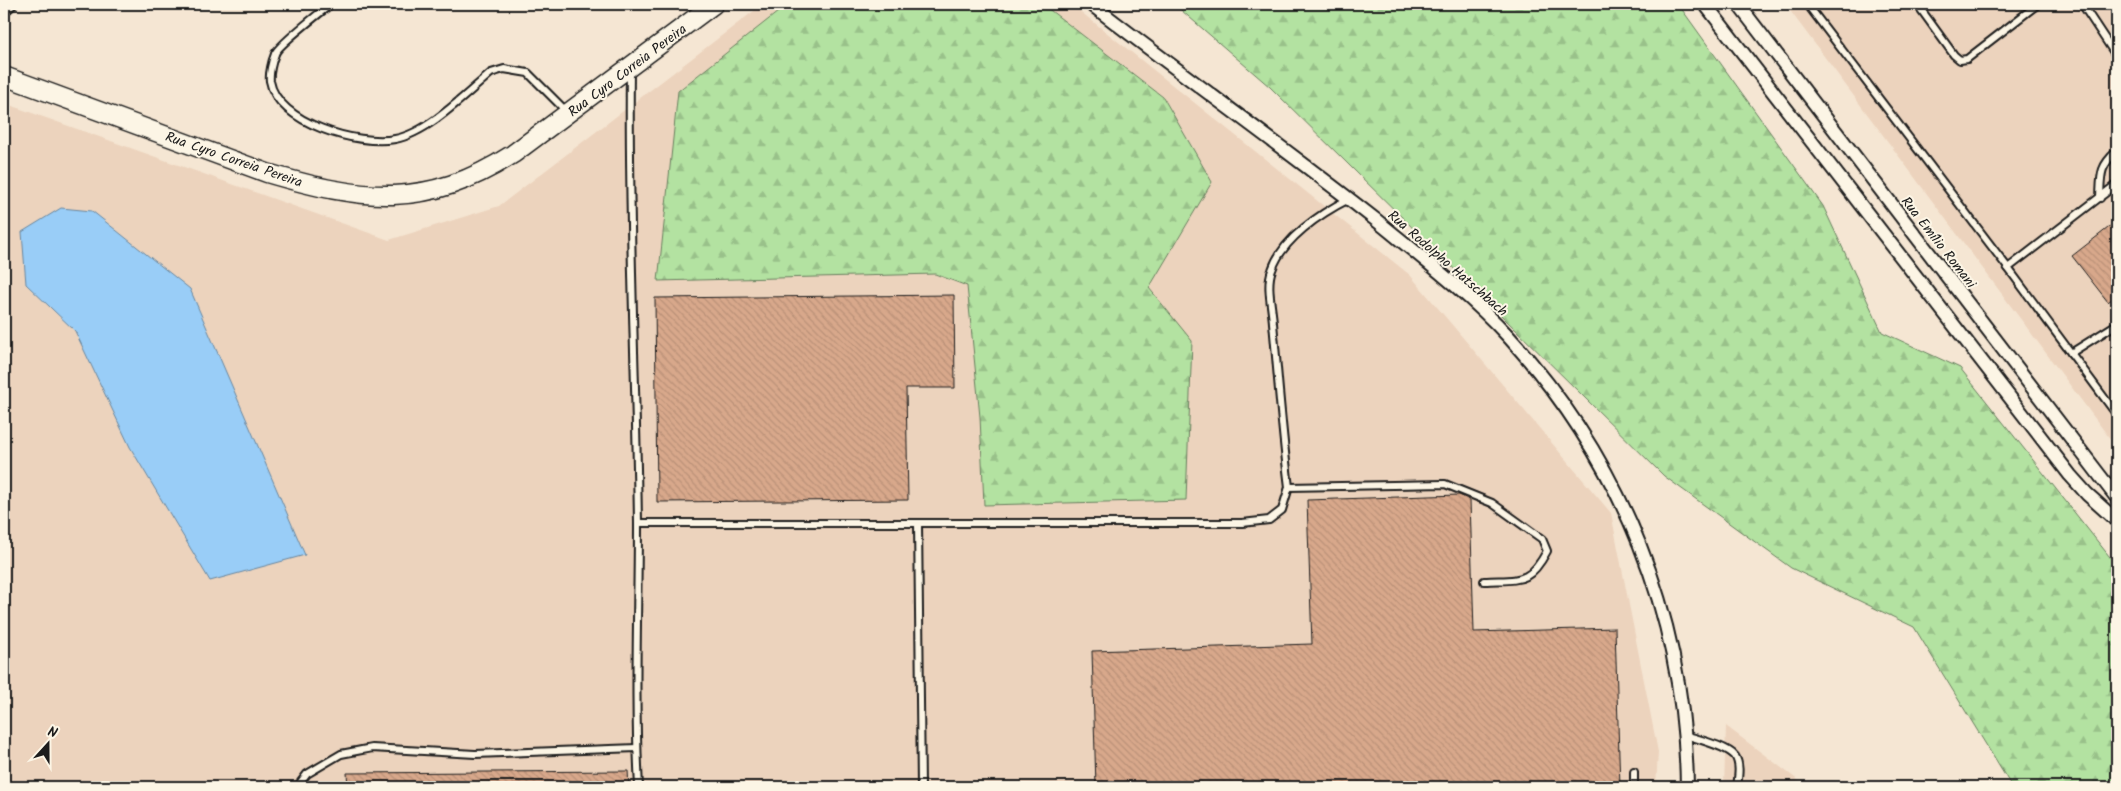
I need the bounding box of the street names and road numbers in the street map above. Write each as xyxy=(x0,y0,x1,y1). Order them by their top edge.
street label: Rua Cyro Correia Pereira xyxy=(564,19,692,123)
street label: Rua Cyro Correia Pereira xyxy=(162,126,305,194)
street label: Rua Emílio Romani xyxy=(1895,192,1982,294)
street label: Rua Rodolpho Hatschbach xyxy=(1382,205,1512,322)

